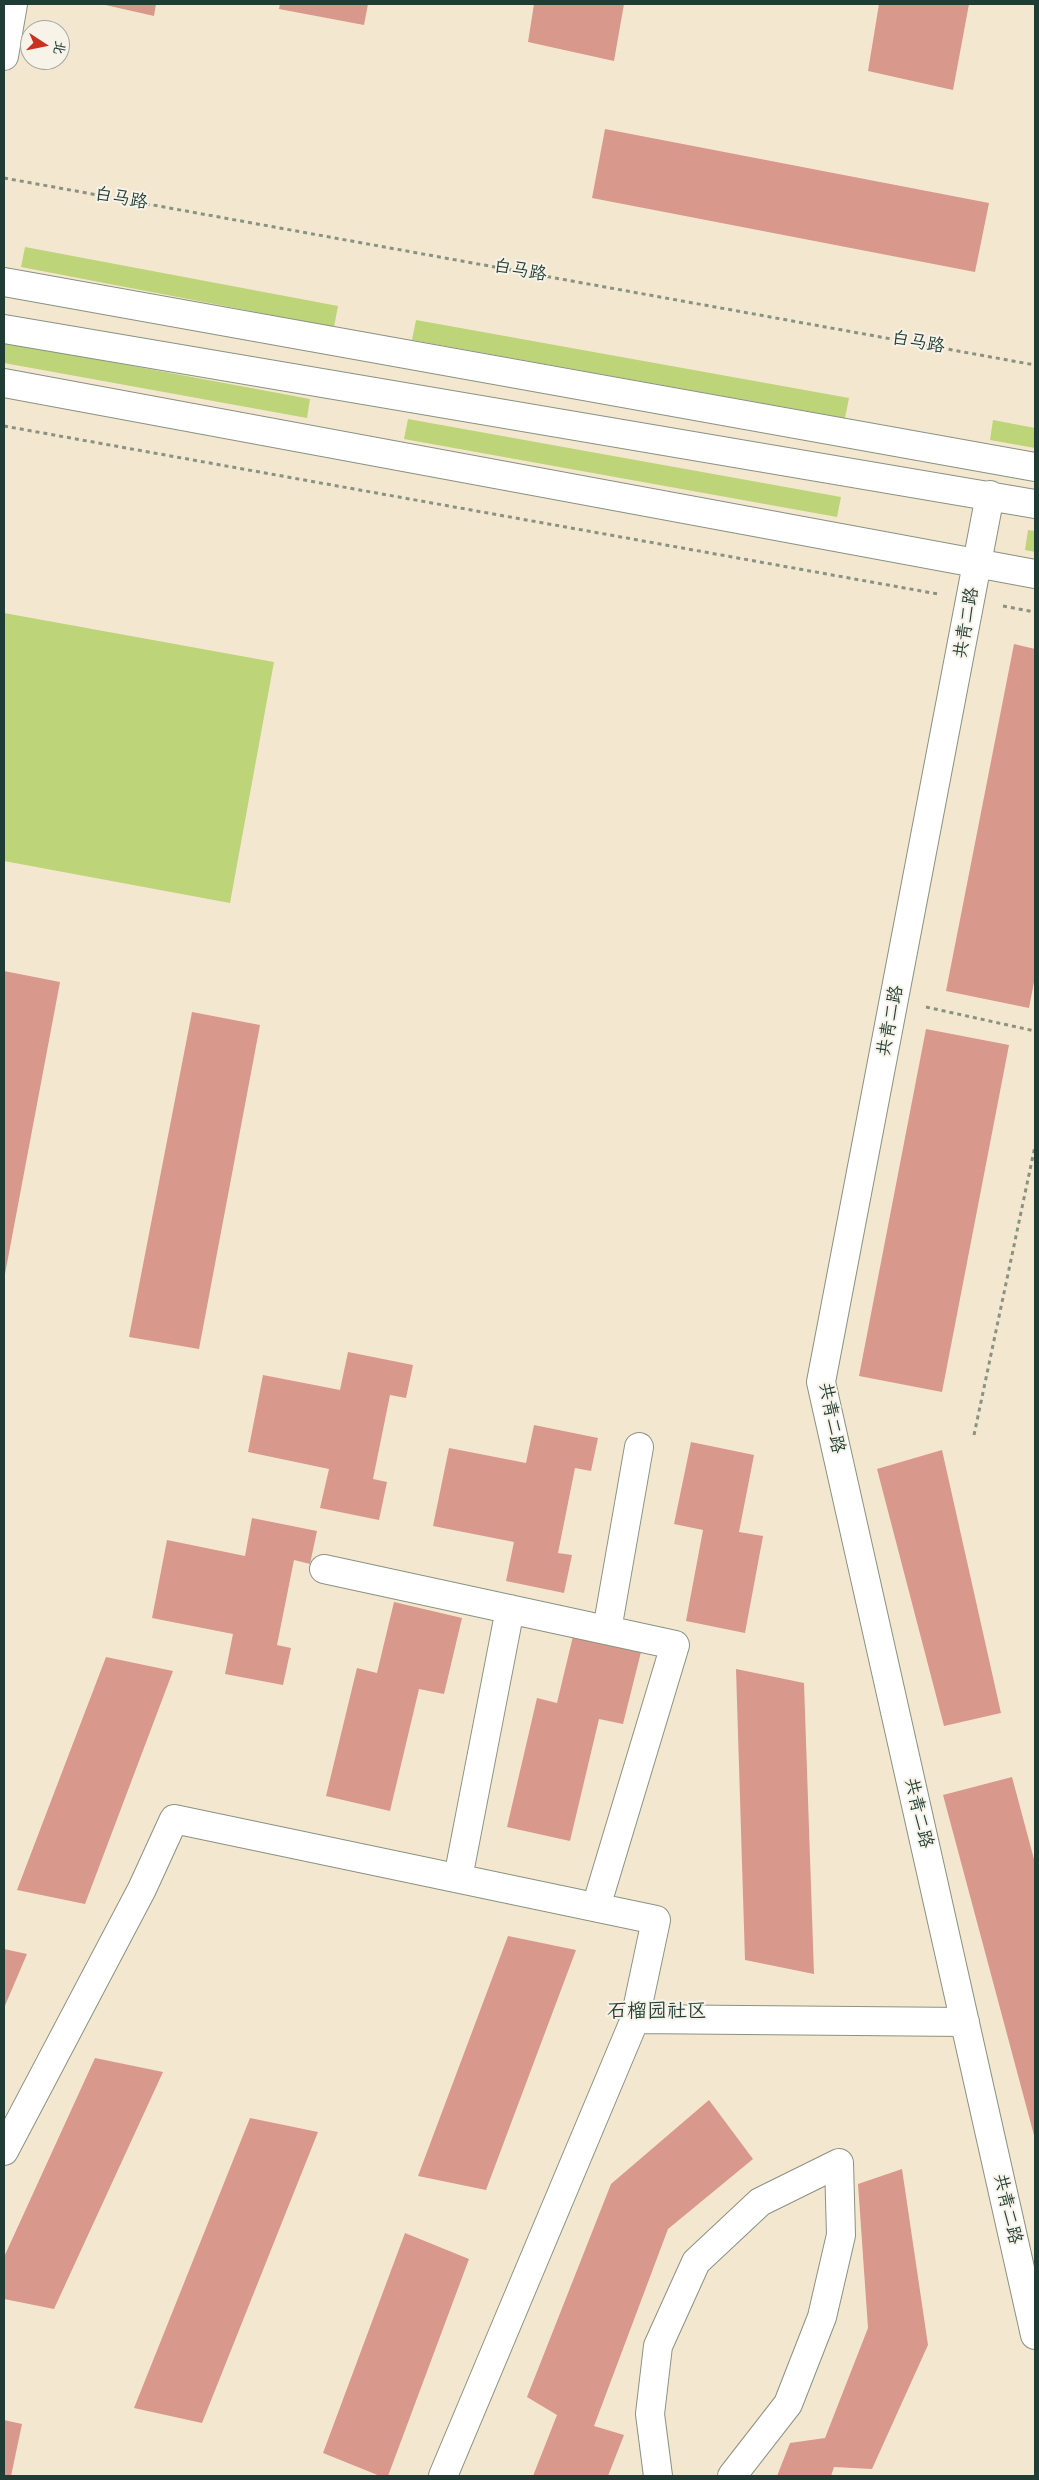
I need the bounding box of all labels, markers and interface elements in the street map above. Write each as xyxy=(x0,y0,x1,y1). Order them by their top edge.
north arrow xyxy=(20,20,70,70)
text: 北 xyxy=(46,39,73,57)
street label: 白马路 xyxy=(93,184,149,214)
street label: 白马路 xyxy=(492,256,548,286)
street label: 白马路 xyxy=(890,328,946,358)
street label: 共青二路 xyxy=(950,586,984,660)
street label: 共青二路 xyxy=(874,984,908,1058)
street label: 共青二路 xyxy=(814,1381,848,1455)
street label: 共青二路 xyxy=(899,1775,937,1851)
district label: 石榴园社区 xyxy=(607,2000,707,2024)
street label: 共青二路 xyxy=(988,2171,1026,2247)

